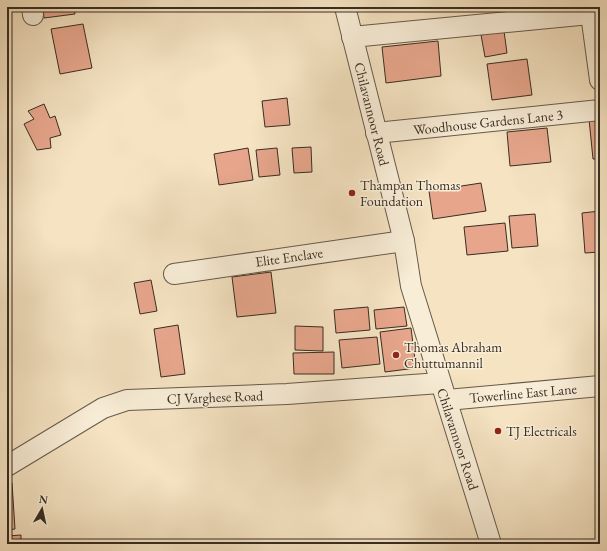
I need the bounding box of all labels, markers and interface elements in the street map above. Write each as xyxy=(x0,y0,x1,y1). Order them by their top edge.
street label: Chilavannoor Road xyxy=(350,60,394,169)
street label: Woodhouse Gardens Lane 3 xyxy=(412,105,564,139)
place label: Thampan Thomas Foundation xyxy=(360,176,461,210)
marker: Thampan Thomas Foundation xyxy=(347,188,357,198)
street label: Elite Enclave xyxy=(254,243,325,271)
place label: Thomas Abraham Chuttumannil xyxy=(404,338,502,372)
marker: Thomas Abraham Chuttumannil xyxy=(391,350,401,360)
street label: Towerline East Lane xyxy=(468,379,578,407)
street label: CJ Varghese Road xyxy=(166,386,265,408)
street label: Chilavannoor Road xyxy=(433,386,483,493)
place label: TJ Electricals xyxy=(506,422,577,440)
marker: TJ Electricals xyxy=(493,426,503,436)
north arrow xyxy=(22,489,62,529)
text: N xyxy=(38,492,49,507)

